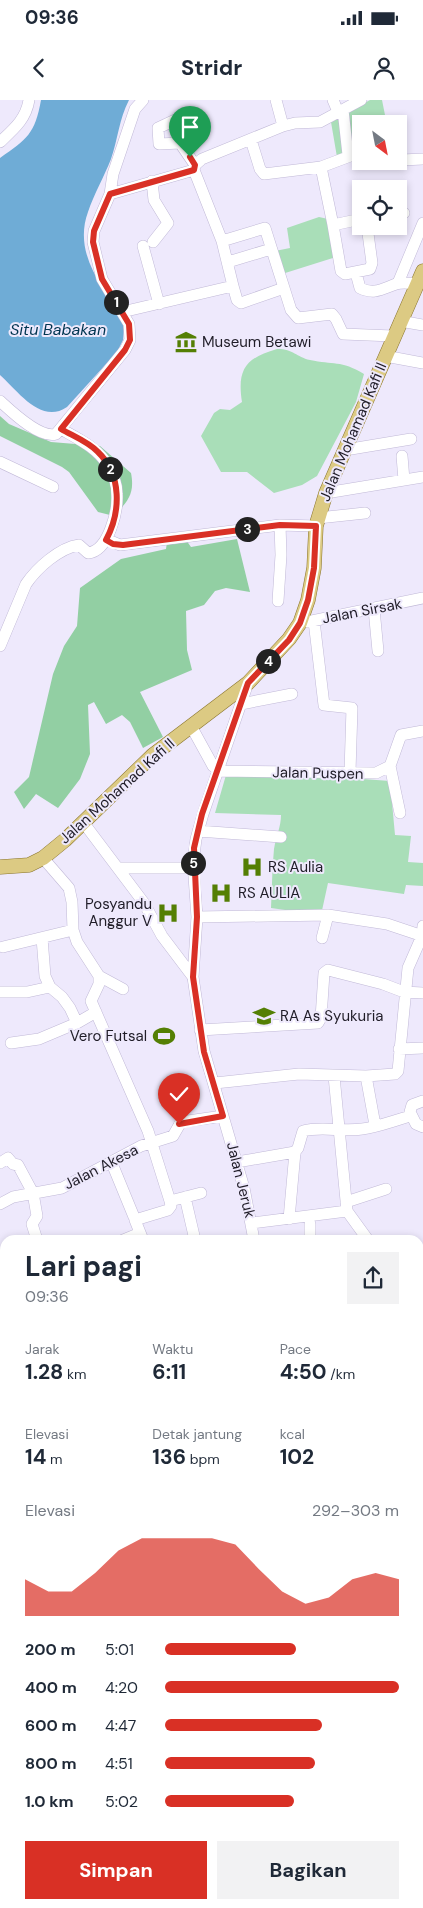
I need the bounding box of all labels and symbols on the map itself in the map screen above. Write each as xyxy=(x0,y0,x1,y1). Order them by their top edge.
pin xyxy=(169,106,211,157)
north arrow xyxy=(352,115,408,170)
pin: 1 xyxy=(104,290,128,314)
water label: Situ Babakan xyxy=(10,319,106,340)
museum icon: Museum Betawi xyxy=(173,329,199,355)
place label: Museum Betawi xyxy=(202,332,311,352)
street label: Jalan Mohamad Kafi II xyxy=(315,359,391,505)
pin: 2 xyxy=(98,456,122,482)
pin: 3 xyxy=(234,516,260,542)
street label: Jalan Sirsak xyxy=(320,593,404,629)
pin: 4 xyxy=(256,648,280,674)
street label: Jalan Mohamad Kafi II xyxy=(55,734,179,848)
street label: Jalan Puspen xyxy=(272,762,364,784)
pin: 5 xyxy=(180,850,206,876)
hospital icon: RS Aulia xyxy=(239,854,265,880)
place label: RS Aulia xyxy=(268,857,323,877)
hospital icon: RS AULIA xyxy=(208,880,234,906)
place label: RS AULIA xyxy=(238,883,300,903)
place label: Posyandu Anggur V xyxy=(85,894,152,931)
hospital icon: Posyandu Anggur V xyxy=(155,900,181,926)
school or university icon: RA As Syukuria xyxy=(251,1003,277,1029)
place label: RA As Syukuria xyxy=(280,1006,383,1026)
sports icon: Vero Futsal xyxy=(151,1023,177,1049)
place label: Vero Futsal xyxy=(70,1026,147,1046)
pin xyxy=(158,1073,200,1124)
street label: Jalan Akesa xyxy=(60,1140,142,1194)
street label: Jalan Jeruk xyxy=(222,1140,260,1220)

